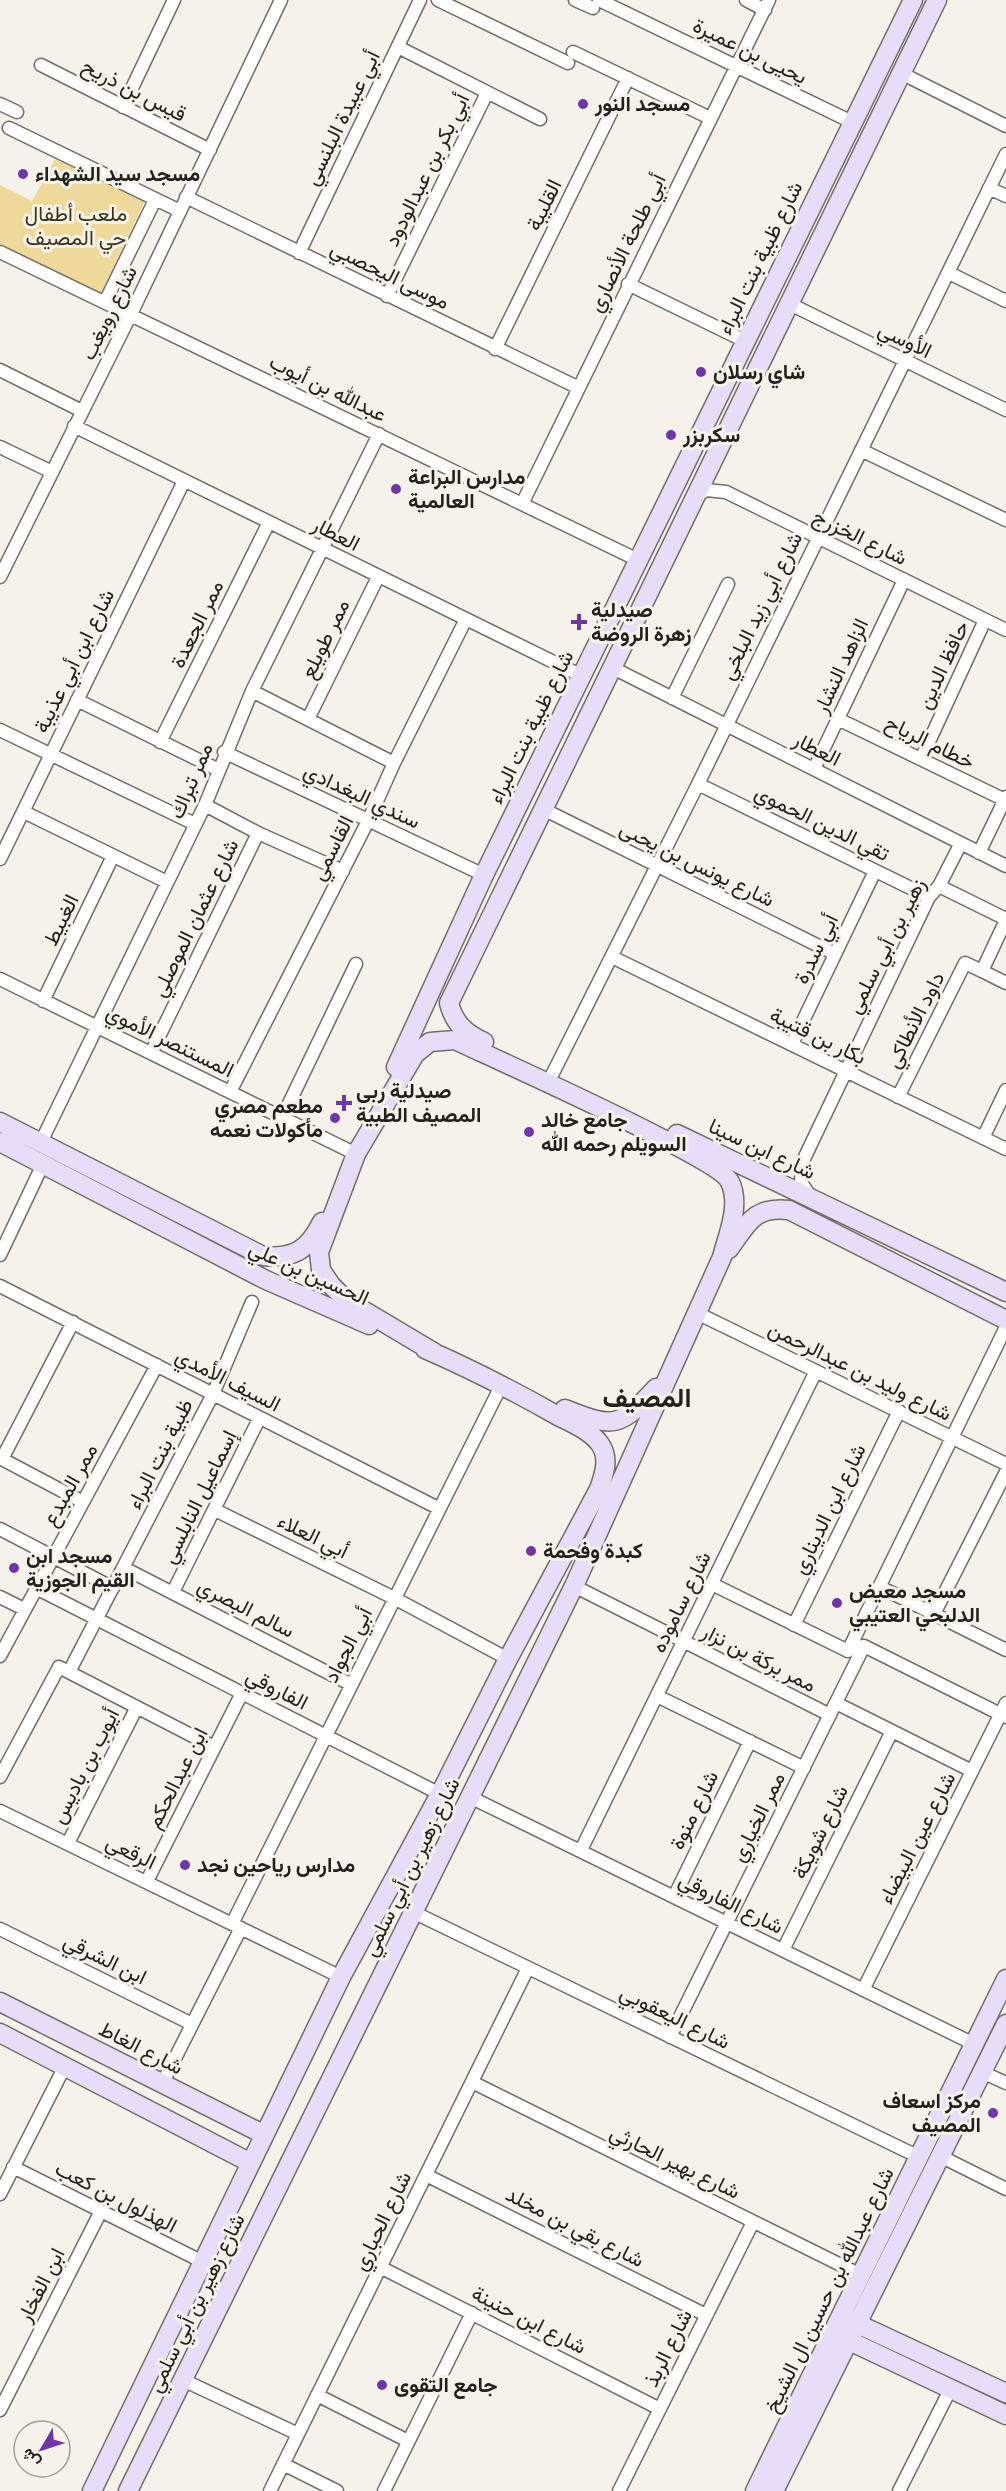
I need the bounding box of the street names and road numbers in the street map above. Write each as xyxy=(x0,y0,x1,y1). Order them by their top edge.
street label: يحيى بن عميرة xyxy=(689,12,811,90)
street label: أبي عبيدة البلنسي xyxy=(298,46,389,191)
street label: قيس بن ذريح xyxy=(77,53,191,128)
street label: أبي بكر بن عبدالودود xyxy=(379,89,479,252)
street label: أبي طلحة الأنصاري xyxy=(582,170,675,318)
street label: القليبة xyxy=(521,175,567,235)
street label: شارع ظبية بنت البراء xyxy=(712,177,809,339)
street label: موسى اليحصبي xyxy=(324,235,454,319)
street label: شارع رويغب xyxy=(75,262,144,365)
street label: الأوسي xyxy=(872,316,936,368)
street label: عبدالله بن أيوب xyxy=(265,348,391,428)
street label: شارع الخزرج xyxy=(808,503,911,572)
street label: العطار xyxy=(307,511,364,557)
street label: شارع أبي زيد البلخي xyxy=(714,528,812,686)
street label: ممر الجعدة xyxy=(165,576,229,672)
street label: شارع ابن أبي عذيبة xyxy=(28,585,124,739)
street label: ممر طويلع xyxy=(295,595,356,683)
street label: الزاهد النشار xyxy=(807,614,874,718)
street label: حافظ الدين xyxy=(911,617,975,713)
street label: شارع ظبية بنت البراء xyxy=(483,646,580,808)
street label: خطام الرياح xyxy=(881,709,979,776)
street label: العطار xyxy=(788,726,845,772)
street label: ممر تبراك xyxy=(163,739,219,823)
street label: سندي البغدادي xyxy=(298,758,424,838)
street label: تقي الدين الحموي xyxy=(749,779,894,870)
street label: القاسمي xyxy=(305,811,363,887)
street label: شارع يونس بن يحىى xyxy=(615,815,779,914)
street label: شارع عثمان الموصلي xyxy=(146,835,248,1003)
street label: زهير بن أبي سلمي xyxy=(841,874,935,1020)
street label: الغبيط xyxy=(38,890,84,950)
street label: أبي سدرة xyxy=(788,910,848,990)
street label: داود الأنطاكي xyxy=(880,967,954,1074)
street label: المستنصر الأموي xyxy=(100,999,238,1087)
street label: بكار بن قتيبة xyxy=(766,1002,870,1070)
street label: شارع ابن سينا xyxy=(704,1113,820,1186)
street label: الحسين بن علي xyxy=(243,1235,373,1315)
street label: شارع وليد بن عبدالرحمن xyxy=(764,1315,956,1428)
street label: السيف الأمدي xyxy=(169,1342,285,1421)
street label: ظبية بنت البراء xyxy=(121,1394,199,1514)
street label: إسماعيل النابلسي xyxy=(156,1426,246,1570)
street label: ممر المبدع xyxy=(37,1439,104,1531)
street label: شارع ابن الديناري xyxy=(786,1440,875,1580)
street label: أبي العلاء xyxy=(272,1508,353,1568)
street label: شارع ساموده xyxy=(645,1547,718,1657)
street label: سالم البصري xyxy=(191,1572,299,1647)
street label: أبي الجواد xyxy=(318,1603,382,1689)
street label: ممر بركة بن نزار xyxy=(697,1618,820,1698)
street label: الفاروقي xyxy=(240,1662,312,1719)
street label: أيوب بن باديس xyxy=(45,1704,125,1828)
street label: ابن عبدالحكم xyxy=(140,1723,214,1833)
street label: شارع منوة xyxy=(664,1766,725,1854)
street label: ممر الخياري xyxy=(725,1768,794,1868)
street label: شارع عين البيضاء xyxy=(873,1768,962,1909)
street label: شارع زهير بن أبي سلمي xyxy=(356,1773,469,1962)
street label: شارع شويكة xyxy=(786,1781,855,1884)
street label: الرقعي xyxy=(100,1829,160,1879)
street label: شارع الفاروقي xyxy=(673,1866,788,1943)
street label: ابن الشرقي xyxy=(57,1928,151,1994)
street label: شارع اليعقوبي xyxy=(614,1979,734,2058)
street label: شارع الغاط xyxy=(94,2016,188,2081)
street label: شارع بهير الحارثي xyxy=(604,2119,744,2208)
street label: الهذلول بن كعب xyxy=(51,2155,181,2239)
street label: شارع عبدالله بن حسين ال الشيخ xyxy=(758,2163,901,2417)
street label: شارع الحباري xyxy=(347,2167,421,2277)
street label: شارع بقي بن مخلد xyxy=(500,2181,649,2277)
street label: شارع زهير بن أبي سلمي xyxy=(141,2209,254,2398)
street label: ابن الفخار xyxy=(11,2244,71,2327)
street label: شارع ابن حنينة xyxy=(467,2280,591,2361)
street label: شارع الربذ xyxy=(638,2305,699,2391)

